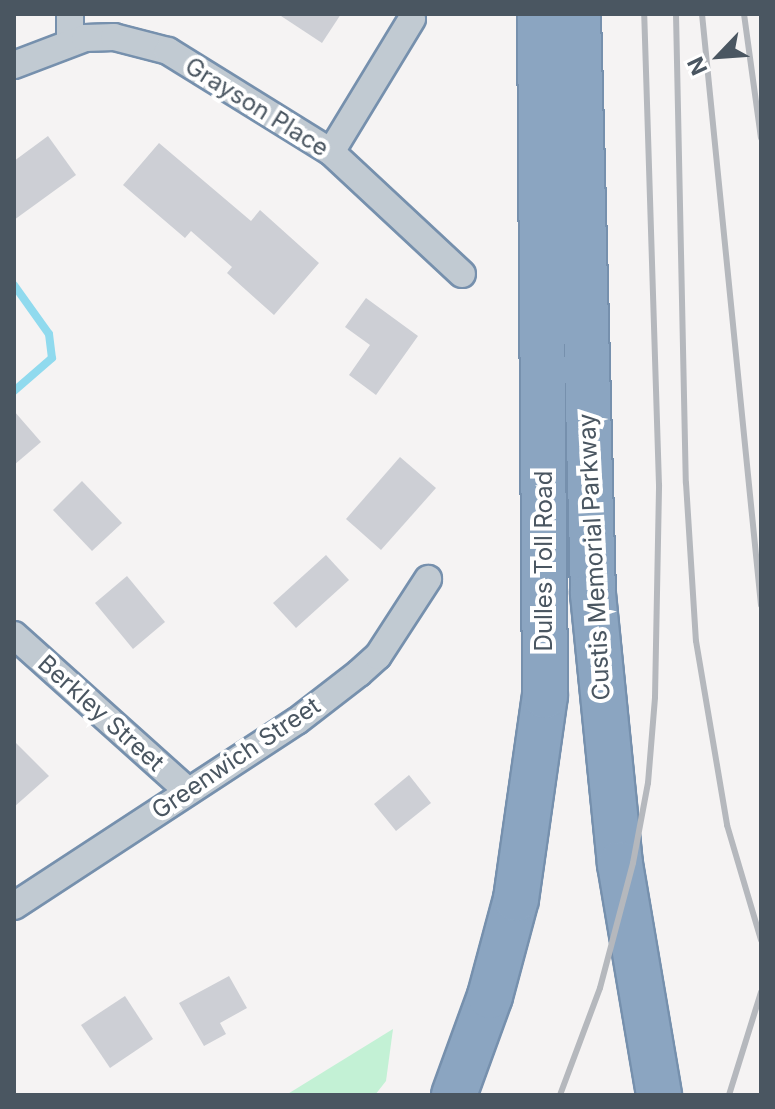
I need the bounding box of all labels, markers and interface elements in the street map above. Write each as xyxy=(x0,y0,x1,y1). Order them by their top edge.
north arrow xyxy=(679,16,759,96)
street label: Grayson Place xyxy=(180,51,334,163)
text: N xyxy=(682,53,713,79)
street label: Custis Memorial Parkway xyxy=(572,413,616,701)
street label: Dulles Toll Road xyxy=(530,471,558,651)
street label: Berkley Street xyxy=(32,649,170,777)
street label: Greenwich Street xyxy=(146,691,326,825)

